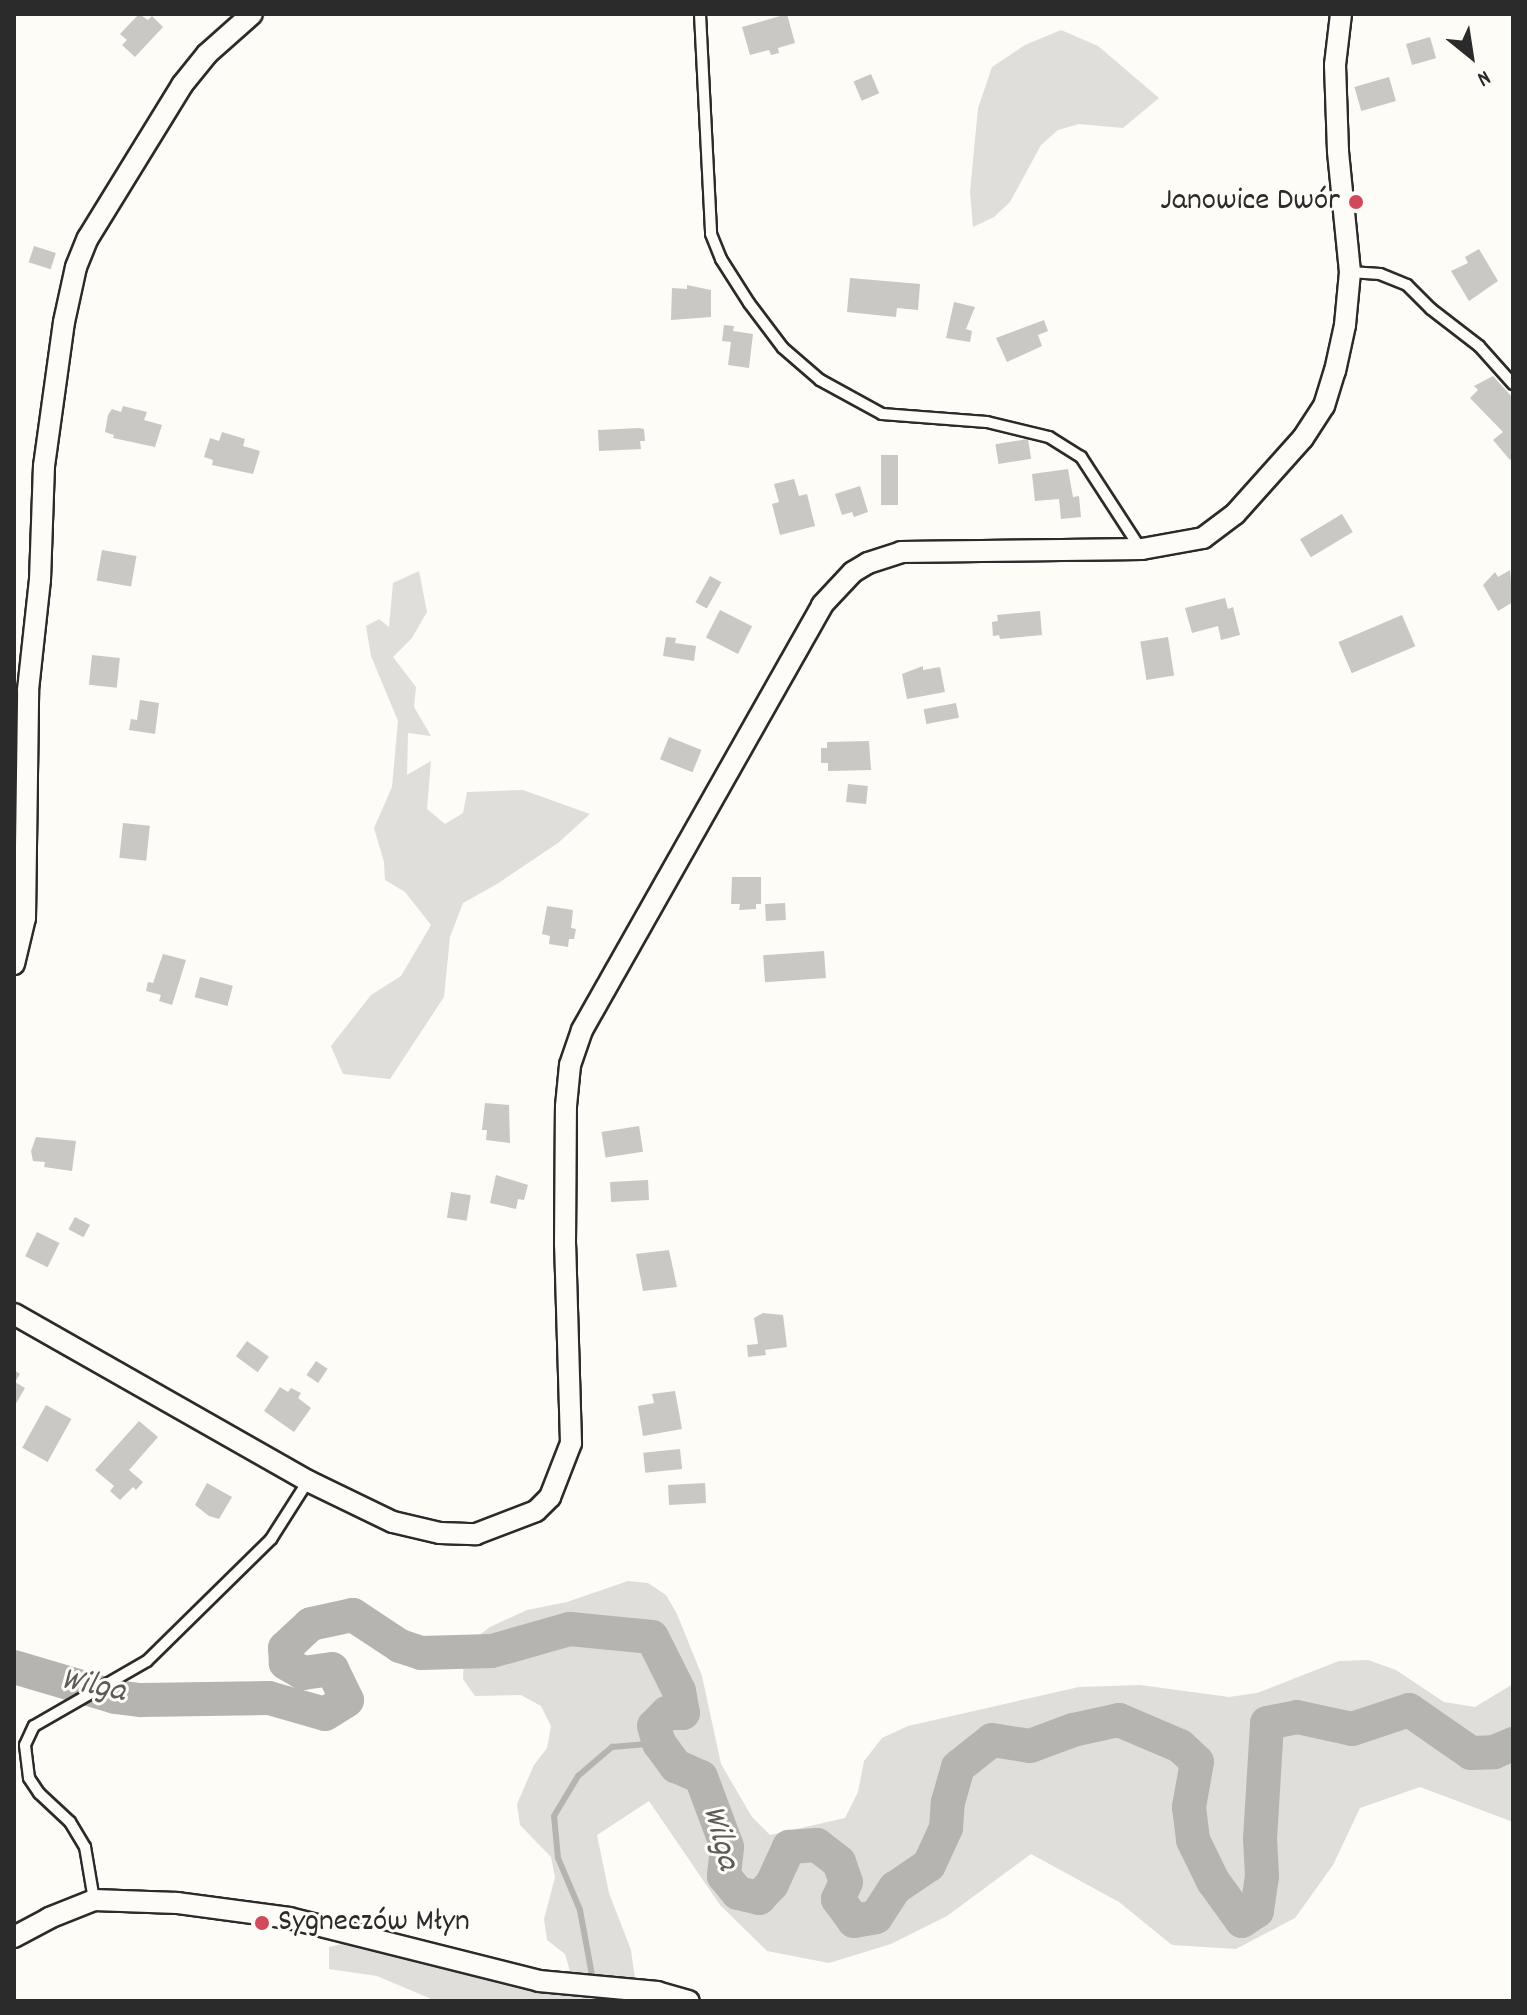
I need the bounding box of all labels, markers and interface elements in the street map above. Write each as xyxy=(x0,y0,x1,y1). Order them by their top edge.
north arrow xyxy=(1431,16,1511,96)
text: N xyxy=(1471,61,1496,93)
place label: Janowice Dwór xyxy=(1160,183,1340,221)
marker: Janowice Dwór xyxy=(1347,193,1365,211)
water label: Wilga xyxy=(57,1660,129,1714)
water label: Wilga xyxy=(691,1801,747,1875)
place label: Sygneczów Młyn xyxy=(278,1904,470,1942)
marker: Sygneczów Młyn xyxy=(253,1914,271,1932)

